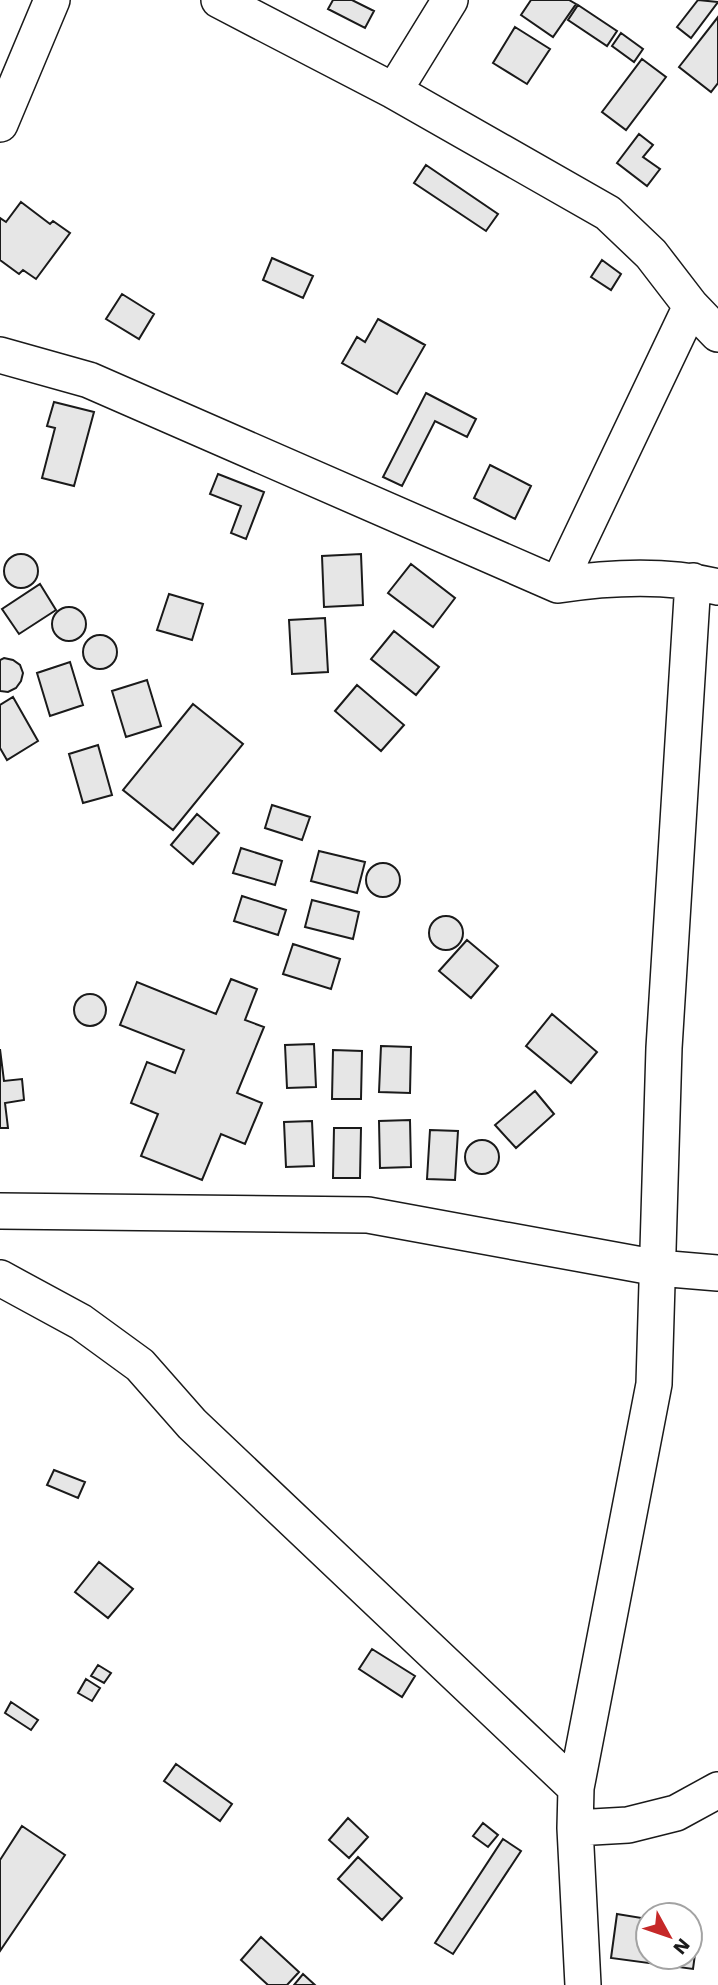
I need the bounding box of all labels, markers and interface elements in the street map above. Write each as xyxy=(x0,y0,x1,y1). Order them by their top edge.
north arrow xyxy=(634,1901,704,1971)
text: N xyxy=(668,1934,695,1959)

